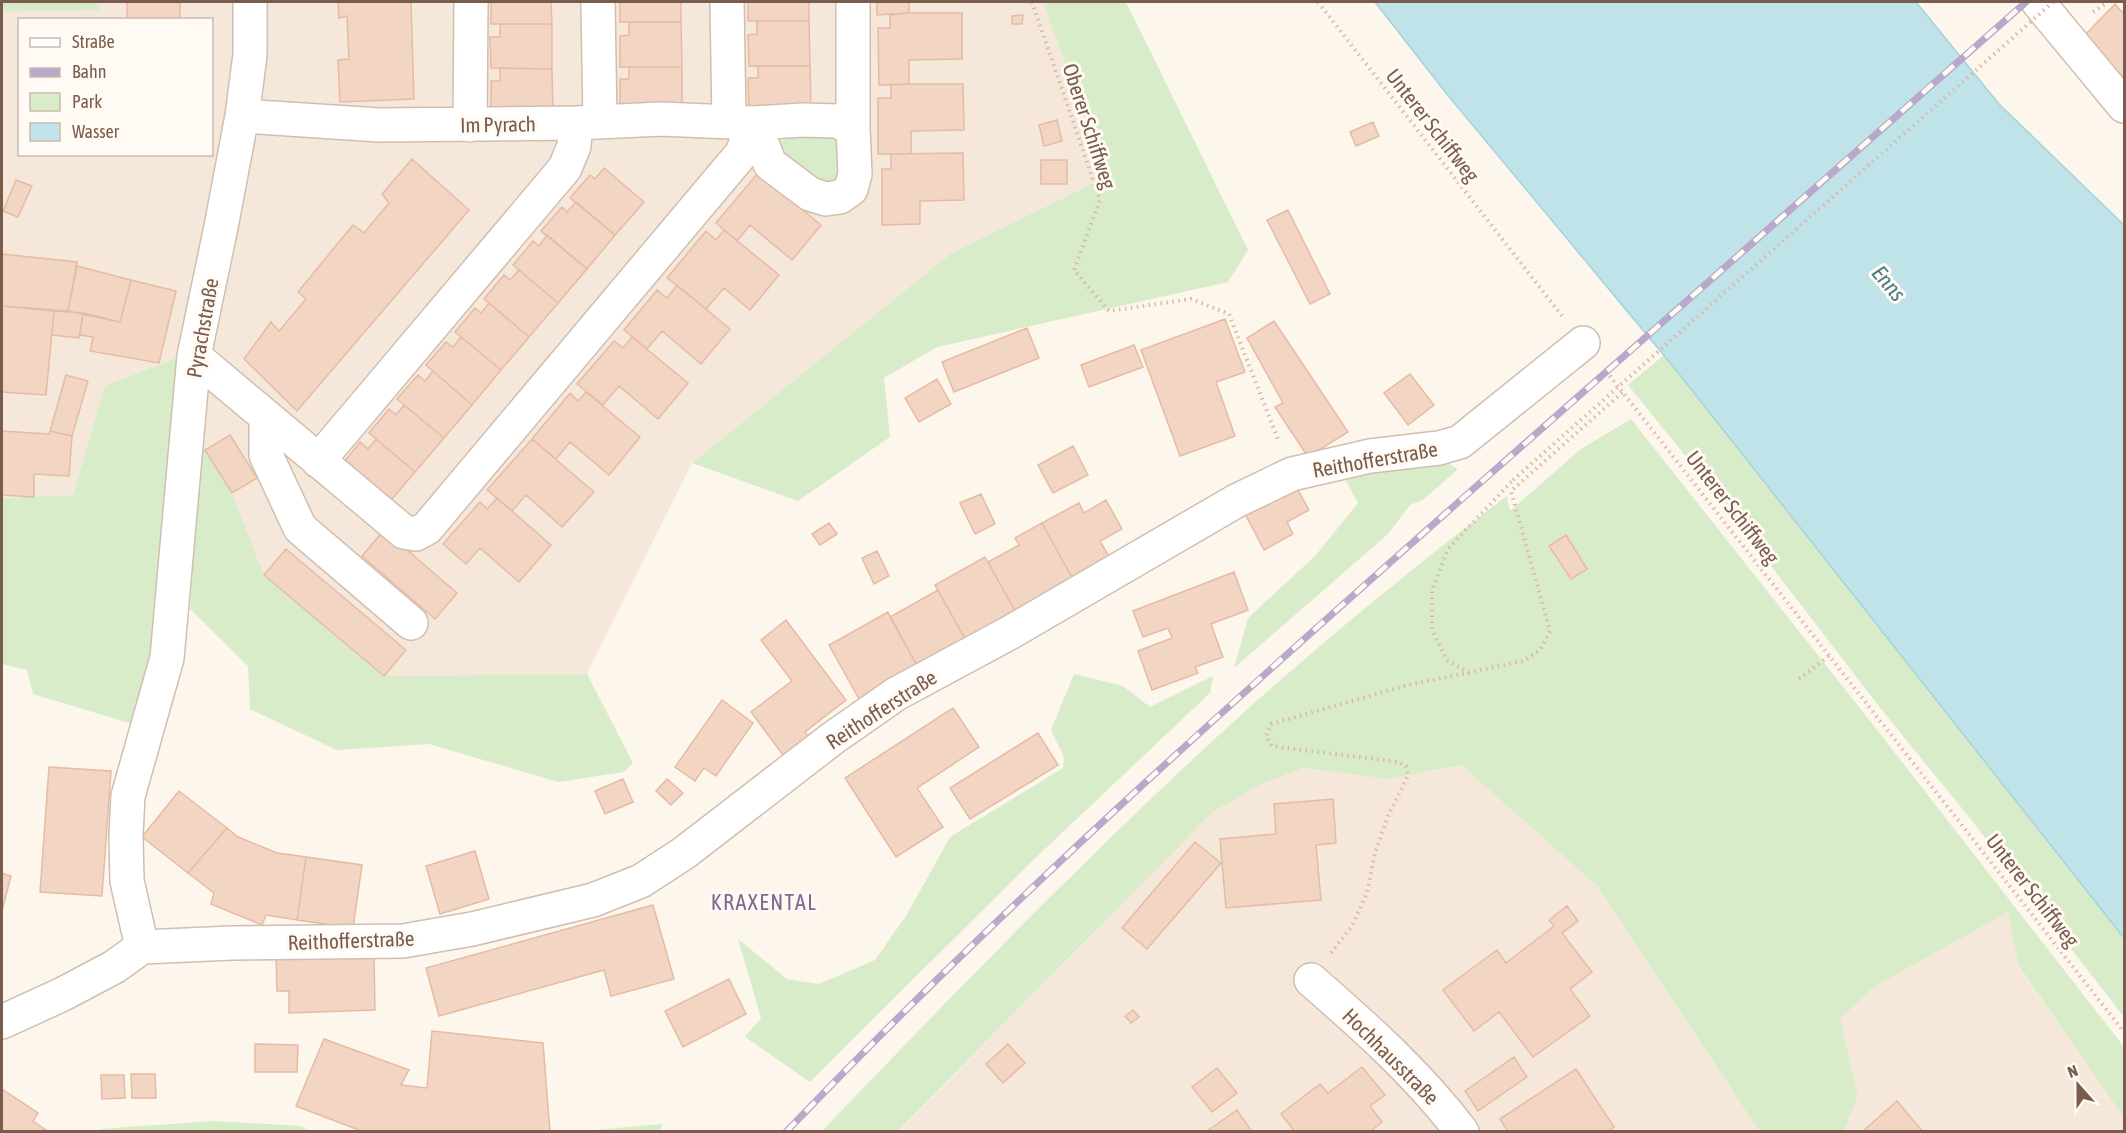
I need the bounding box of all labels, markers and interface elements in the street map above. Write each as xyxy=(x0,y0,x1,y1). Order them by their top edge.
legend xyxy=(18,18,213,156)
text: Straße xyxy=(72,31,115,52)
street label: Oberer Schiffweg xyxy=(1058,60,1122,192)
text: Bahn xyxy=(72,61,106,82)
street label: Unterer Schiffweg xyxy=(1381,64,1485,186)
text: Park xyxy=(72,91,102,112)
street label: Im Pyrach xyxy=(460,111,536,137)
text: Wasser xyxy=(72,121,120,142)
water label: Enns xyxy=(1867,260,1911,306)
street label: Pyrachstraße xyxy=(181,276,223,380)
street label: Reithofferstraße xyxy=(1311,436,1439,482)
street label: Unterer Schiffweg xyxy=(1681,446,1785,568)
street label: Reithofferstraße xyxy=(821,664,941,754)
street label: Unterer Schiffweg xyxy=(1981,829,2085,951)
district label: KRAXENTAL xyxy=(711,889,817,915)
street label: Reithofferstraße xyxy=(287,926,415,954)
street label: Hochhausstraße xyxy=(1338,1003,1444,1109)
north arrow xyxy=(2048,1055,2108,1115)
text: N xyxy=(2065,1061,2080,1081)

